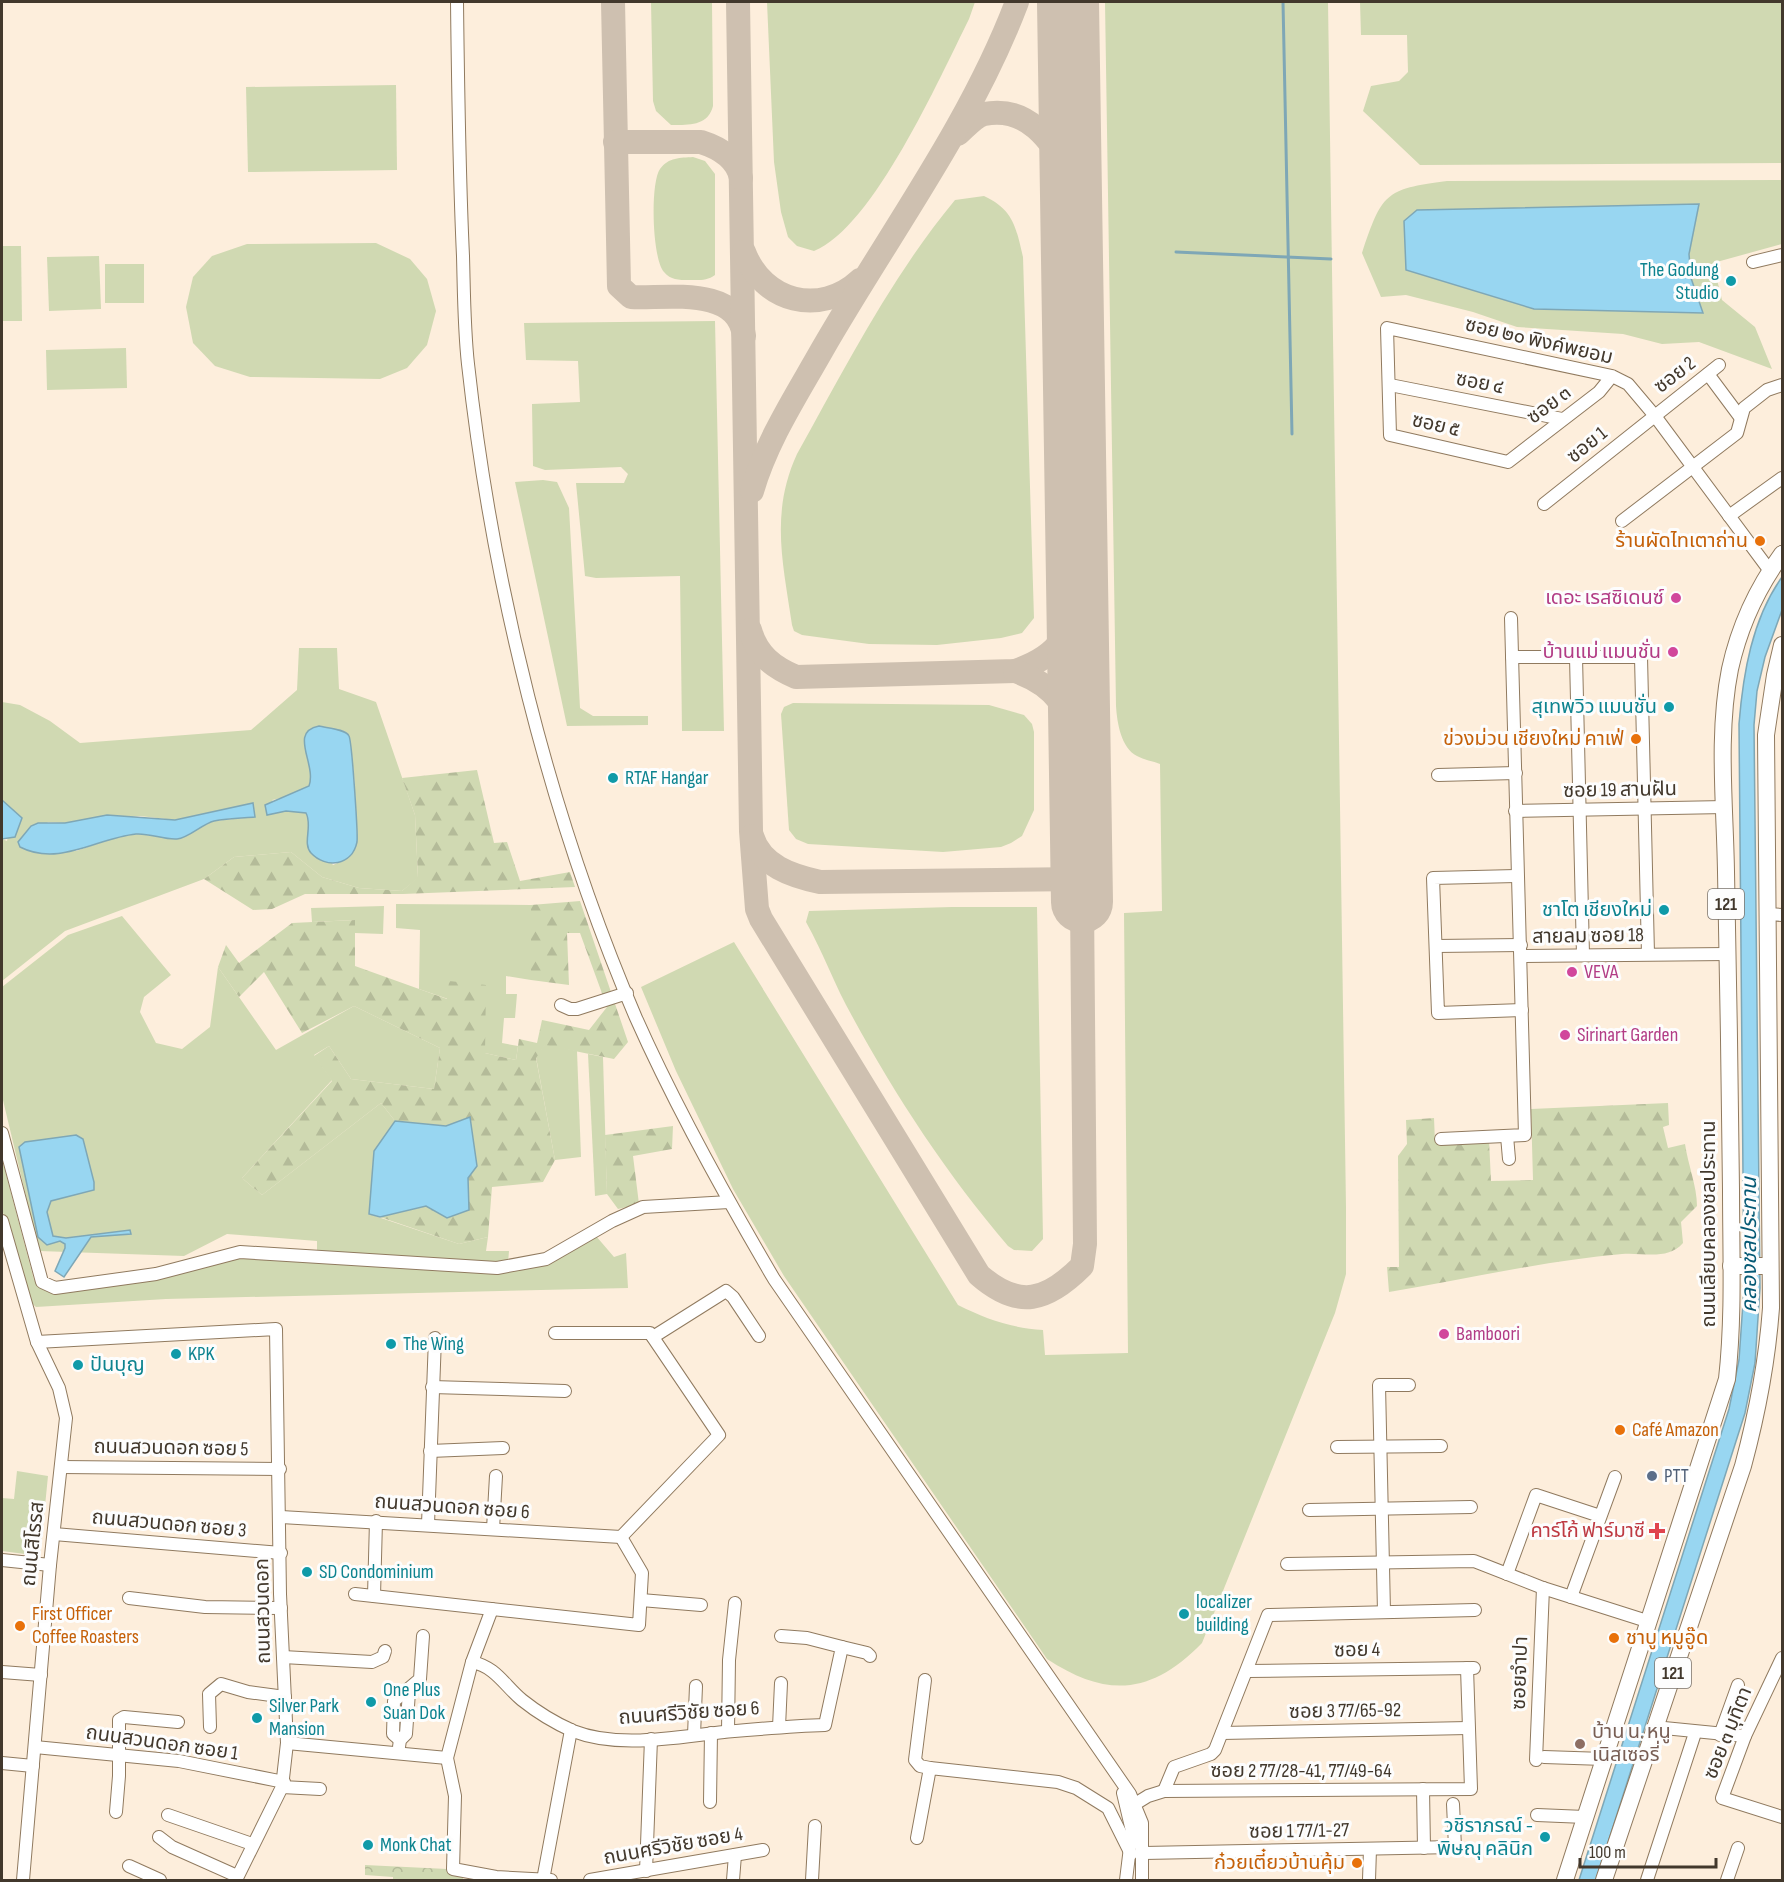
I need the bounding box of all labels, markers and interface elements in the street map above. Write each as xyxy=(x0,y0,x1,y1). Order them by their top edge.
place label: The Godung Studio xyxy=(1640,258,1719,305)
marker: The Godung Studio xyxy=(1724,274,1738,288)
street label: ซอย ๒๐ พิงค์พยอม xyxy=(1463,312,1615,370)
street label: ซอย 2 xyxy=(1650,351,1700,399)
street label: ซอย ๔ xyxy=(1454,367,1506,399)
street label: ซอย ๓ xyxy=(1522,381,1576,429)
street label: ซอย ๕ xyxy=(1410,408,1462,442)
street label: ซอย 1 xyxy=(1562,422,1612,468)
place label: ร้านผัดไทเตาถ่าน xyxy=(1615,529,1748,553)
marker: ร้านผัดไทเตาถ่าน xyxy=(1753,534,1767,548)
place label: เดอะ เรสซิเดนซ์ xyxy=(1545,586,1665,610)
marker: เดอะ เรสซิเดนซ์ xyxy=(1669,591,1683,605)
place label: บ้านแม่ แมนชั่น xyxy=(1543,638,1661,664)
marker: บ้านแม่ แมนชั่น xyxy=(1666,645,1680,659)
place label: สุเทพวิว แมนชั่น xyxy=(1532,693,1657,719)
marker: สุเทพวิว แมนชั่น xyxy=(1662,700,1676,714)
place label: ข่วงม่วน เชียงใหม่ คาเฟ่ xyxy=(1443,727,1624,751)
marker: ข่วงม่วน เชียงใหม่ คาเฟ่ xyxy=(1629,732,1643,746)
place label: RTAF Hangar xyxy=(625,766,709,790)
marker: RTAF Hangar xyxy=(606,771,620,785)
street label: ซอย 19 สานฝัน xyxy=(1563,777,1677,803)
road number: 121 xyxy=(1708,889,1744,919)
place label: ชาโต เชียงใหม่ xyxy=(1542,898,1652,922)
marker: ชาโต เชียงใหม่ xyxy=(1657,903,1671,917)
street label: สายลม ซอย 18 xyxy=(1532,923,1644,949)
place label: VEVA xyxy=(1584,960,1619,984)
marker: VEVA xyxy=(1565,965,1579,979)
place label: Sirinart Garden xyxy=(1577,1023,1678,1047)
marker: Sirinart Garden xyxy=(1558,1028,1572,1042)
street label: ถนนเลียบคลองชลประทาน xyxy=(1697,1120,1721,1328)
water label: คลองชลประทาน xyxy=(1737,1176,1762,1313)
place label: Bamboori xyxy=(1456,1322,1520,1346)
marker: Bamboori xyxy=(1437,1327,1451,1341)
place label: The Wing xyxy=(403,1332,464,1356)
marker: The Wing xyxy=(384,1337,398,1351)
place label: KPK xyxy=(188,1342,215,1366)
marker: KPK xyxy=(169,1347,183,1361)
place label: ปันบุญ xyxy=(90,1353,145,1377)
marker: ปันบุญ xyxy=(71,1358,85,1372)
place label: Café Amazon xyxy=(1632,1418,1719,1442)
marker: Café Amazon xyxy=(1613,1423,1627,1437)
street label: ถนนสวนดอก ซอย 5 xyxy=(93,1435,249,1461)
place label: PTT xyxy=(1664,1464,1689,1488)
marker: PTT xyxy=(1645,1469,1659,1483)
street label: ถนนสวนดอก ซอย 6 xyxy=(374,1490,530,1524)
street label: ถนนสิโรรส xyxy=(17,1501,49,1587)
street label: ถนนสวนดอก ซอย 3 xyxy=(91,1505,247,1543)
place label: คาร์โก้ ฟาร์มาซี xyxy=(1530,1519,1645,1543)
marker: คาร์โก้ ฟาร์มาซี xyxy=(1650,1524,1664,1538)
street label: ถนนสวนดอก xyxy=(250,1558,276,1664)
place label: SD Condominium xyxy=(319,1560,434,1584)
marker: SD Condominium xyxy=(300,1565,314,1579)
place label: localizer building xyxy=(1196,1590,1252,1637)
place label: First Officer Coffee Roasters xyxy=(32,1602,139,1649)
marker: localizer building xyxy=(1177,1607,1191,1621)
marker: First Officer Coffee Roasters xyxy=(13,1619,27,1633)
place label: ชาบู หมูอู๊ด xyxy=(1626,1626,1708,1650)
marker: ชาบู หมูอู๊ด xyxy=(1607,1631,1621,1645)
street label: ซอยจำปา xyxy=(1507,1636,1533,1710)
street label: ซอย 4 xyxy=(1334,1638,1380,1662)
road number: 121 xyxy=(1655,1658,1691,1688)
place label: One Plus Suan Dok xyxy=(383,1678,445,1725)
street label: ซอย ๓ มุทิตา xyxy=(1699,1683,1757,1783)
place label: Silver Park Mansion xyxy=(269,1694,339,1741)
marker: One Plus Suan Dok xyxy=(364,1695,378,1709)
street label: ถนนศรีวิชัย ซอย 6 xyxy=(618,1696,760,1730)
street label: ซอย 3 77/65-92 xyxy=(1289,1698,1401,1724)
marker: Silver Park Mansion xyxy=(250,1711,264,1725)
street label: ถนนสวนดอก ซอย 1 xyxy=(84,1720,240,1766)
place label: บ้าน น. หนู เนิสเซอรี่ xyxy=(1592,1720,1671,1767)
marker: บ้าน น. หนู เนิสเซอรี่ xyxy=(1573,1737,1587,1751)
street label: ซอย 2 77/28-41, 77/49-64 xyxy=(1210,1759,1392,1783)
place label: วชิราภรณ์ - พิษณุ คลินิก xyxy=(1437,1814,1533,1861)
street label: ซอย 1 77/1-27 xyxy=(1249,1818,1349,1844)
street label: ถนนศรีวิชัย ซอย 4 xyxy=(602,1822,744,1870)
marker: วชิราภรณ์ - พิษณุ คลินิก xyxy=(1538,1830,1552,1844)
scale bar xyxy=(1580,1831,1716,1869)
place label: Monk Chat xyxy=(380,1833,452,1857)
marker: Monk Chat xyxy=(361,1838,375,1852)
text: 100 m xyxy=(1589,1842,1626,1863)
place label: ก๋วยเตี๋ยวบ้านคุ้ม xyxy=(1214,1848,1345,1875)
marker: ก๋วยเตี๋ยวบ้านคุ้ม xyxy=(1350,1856,1364,1870)

